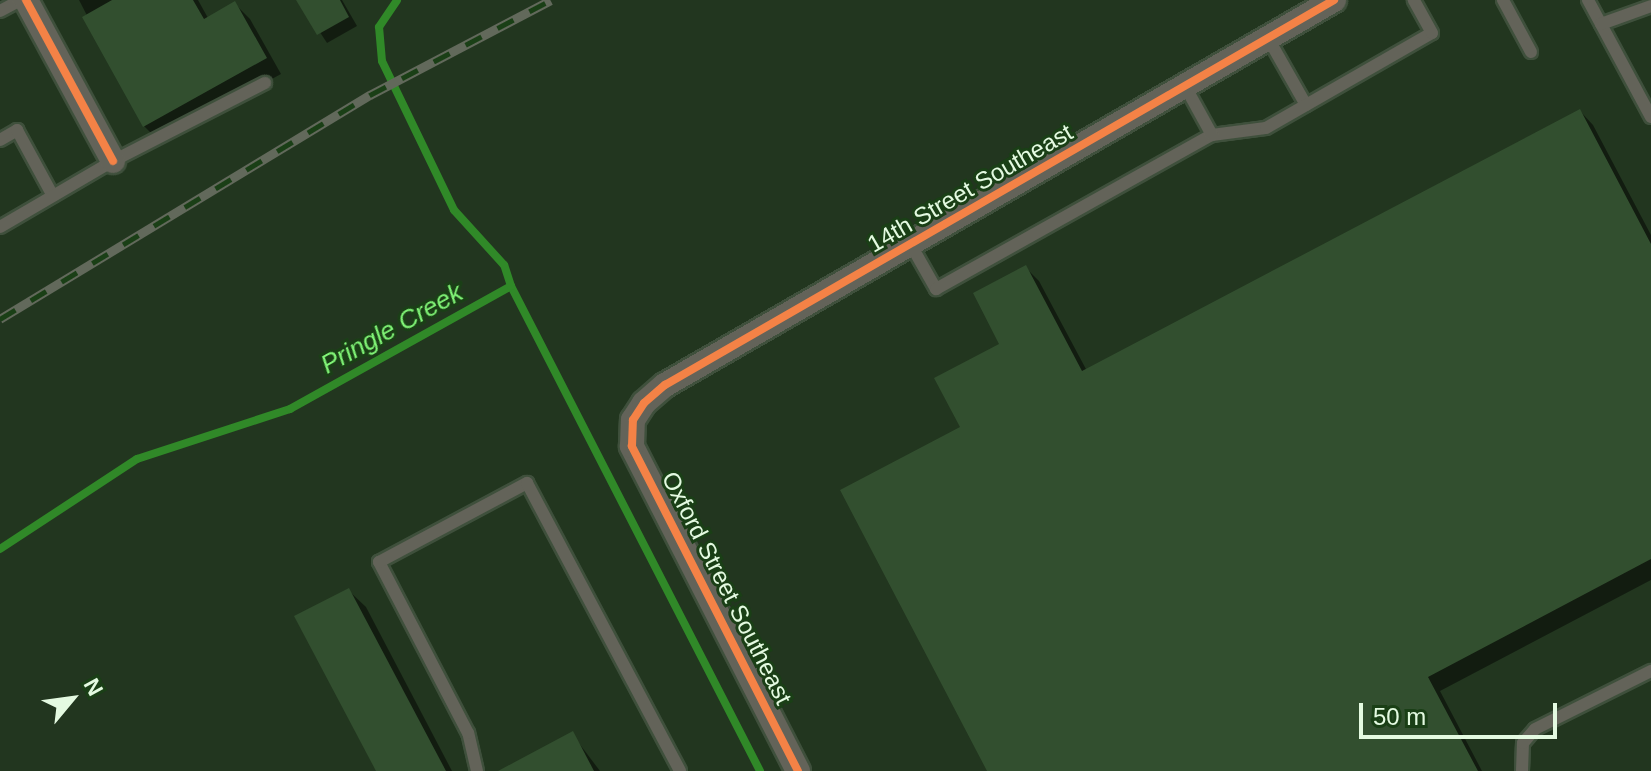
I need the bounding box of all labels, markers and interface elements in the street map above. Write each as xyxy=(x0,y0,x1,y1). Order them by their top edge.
street label: 14th Street Southeast xyxy=(862,117,1078,259)
water label: Pringle Creek xyxy=(316,277,468,381)
street label: Oxford Street Southeast xyxy=(656,467,798,709)
north arrow xyxy=(32,659,112,739)
text: N xyxy=(79,674,108,700)
scale bar xyxy=(1363,687,1561,737)
text: 50 m xyxy=(1373,703,1426,730)

